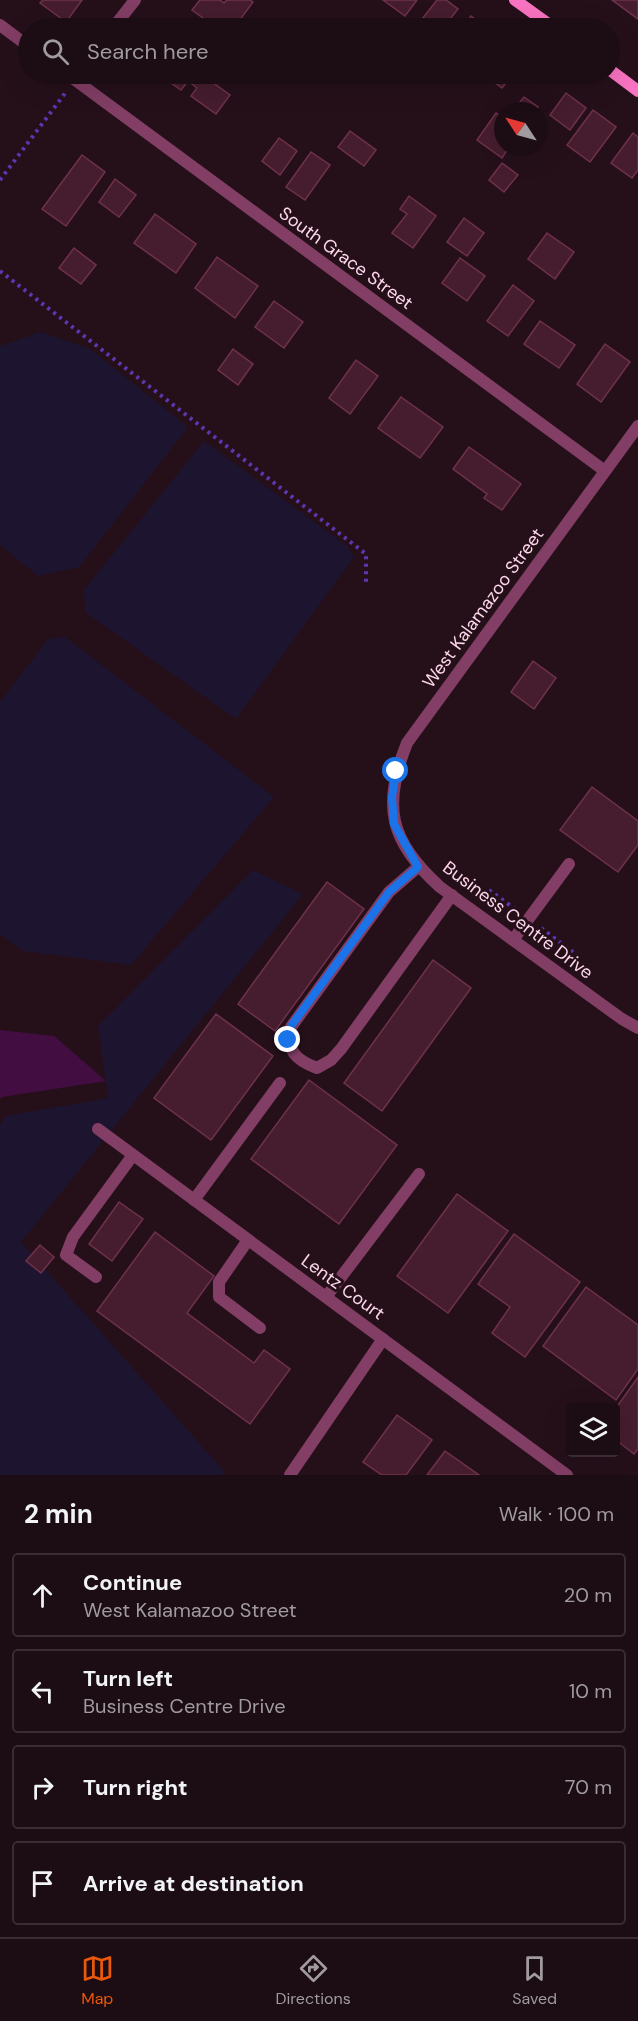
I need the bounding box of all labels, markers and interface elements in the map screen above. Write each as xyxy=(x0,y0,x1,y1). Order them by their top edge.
search box xyxy=(18,18,620,84)
icon: search xyxy=(39,35,72,68)
text: Search here xyxy=(87,37,208,66)
north arrow xyxy=(494,102,548,156)
street label: South Grace Street xyxy=(274,201,418,315)
street label: West Kalamazoo Street xyxy=(417,523,549,693)
route start xyxy=(382,757,408,783)
street label: Business Centre Drive xyxy=(438,856,598,984)
route end xyxy=(274,1026,300,1052)
street label: Lentz Court xyxy=(297,1249,389,1325)
map controls xyxy=(566,1403,620,1457)
button: layers xyxy=(566,1403,620,1457)
text: 2 min xyxy=(24,1497,93,1531)
text: Walk · 100 m xyxy=(499,1501,614,1527)
text: Continue xyxy=(83,1568,182,1597)
icon: ahead xyxy=(26,1579,59,1612)
text: 20 m xyxy=(564,1582,612,1608)
text: West Kalamazoo Street xyxy=(83,1597,297,1623)
text: Turn left xyxy=(83,1664,173,1693)
icon: left xyxy=(26,1675,59,1708)
text: 10 m xyxy=(569,1678,612,1704)
text: Business Centre Drive xyxy=(83,1693,286,1719)
icon: right xyxy=(26,1771,59,1804)
text: Turn right xyxy=(83,1773,188,1802)
text: 70 m xyxy=(565,1774,612,1800)
icon: arrive xyxy=(26,1867,59,1900)
text: Arrive at destination xyxy=(83,1869,304,1898)
tab: Map xyxy=(81,1952,114,2009)
tab: Directions xyxy=(275,1952,351,2009)
tab: Saved xyxy=(512,1952,557,2009)

